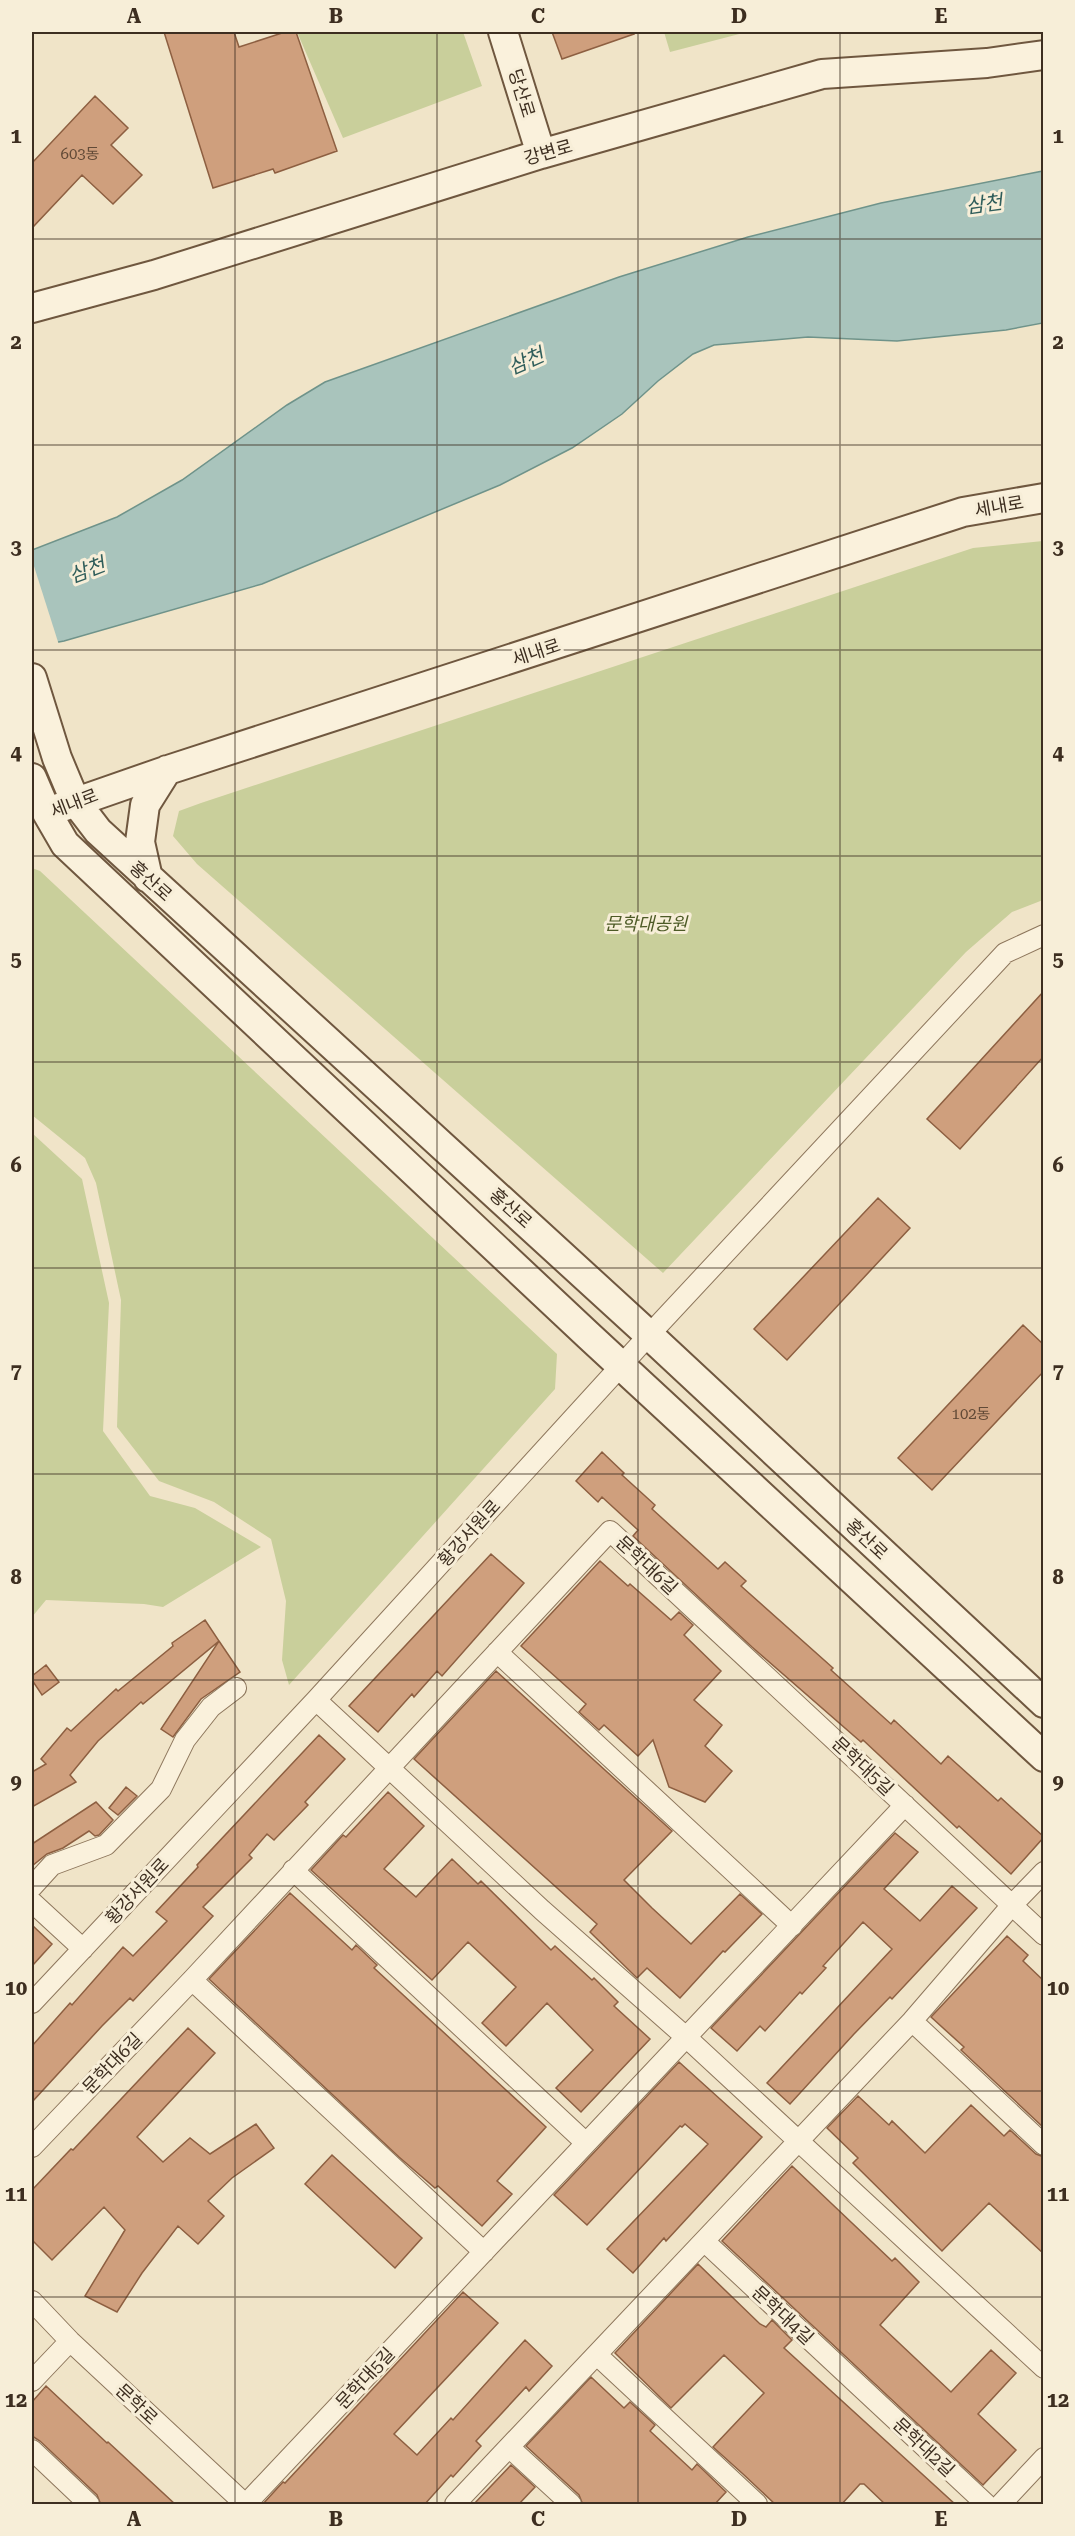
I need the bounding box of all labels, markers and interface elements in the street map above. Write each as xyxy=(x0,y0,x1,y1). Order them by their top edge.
text: A xyxy=(127,4,142,28)
text: B xyxy=(329,4,343,28)
text: C xyxy=(531,4,545,28)
text: D xyxy=(731,4,747,28)
text: E xyxy=(935,4,948,28)
street label: 당산로 xyxy=(505,66,539,120)
text: 1 xyxy=(10,124,22,148)
text: 1 xyxy=(1052,124,1064,148)
street label: 강변로 xyxy=(521,135,575,169)
house number: 603동 xyxy=(60,145,100,163)
water label: 삼천 xyxy=(964,189,1006,218)
text: 2 xyxy=(10,330,22,354)
text: 2 xyxy=(1052,330,1064,354)
water label: 삼천 xyxy=(504,341,550,379)
street label: 세내로 xyxy=(973,491,1025,521)
text: 3 xyxy=(10,535,22,559)
text: 3 xyxy=(1052,535,1064,559)
water label: 삼천 xyxy=(66,551,111,588)
street label: 세내로 xyxy=(509,634,563,670)
text: 4 xyxy=(10,741,22,765)
text: 4 xyxy=(1052,741,1064,765)
street label: 세내로 xyxy=(47,784,101,822)
street label: 홍산로 xyxy=(126,857,176,905)
park label: 문학대공원 xyxy=(605,913,689,934)
text: 5 xyxy=(10,947,22,971)
text: 5 xyxy=(1052,947,1064,971)
text: 6 xyxy=(10,1153,22,1177)
text: 6 xyxy=(1052,1153,1064,1177)
street label: 홍산로 xyxy=(486,1184,536,1232)
text: 7 xyxy=(10,1359,22,1383)
text: 7 xyxy=(1052,1359,1064,1383)
house number: 102동 xyxy=(951,1405,991,1423)
street label: 황강서원로 xyxy=(433,1495,505,1571)
street label: 홍산로 xyxy=(842,1514,892,1564)
street label: 문학대6길 xyxy=(612,1531,682,1599)
text: 8 xyxy=(10,1565,22,1589)
text: 8 xyxy=(1052,1565,1064,1589)
street label: 문학대5길 xyxy=(828,1732,898,1800)
text: 9 xyxy=(10,1770,22,1794)
text: 9 xyxy=(1052,1770,1064,1794)
street label: 황강서원로 xyxy=(101,1854,173,1928)
text: 10 xyxy=(5,1976,27,2000)
text: 10 xyxy=(1047,1976,1069,2000)
street label: 문학대6길 xyxy=(78,2028,146,2098)
text: 11 xyxy=(5,2182,27,2206)
text: 11 xyxy=(1047,2182,1069,2206)
street label: 문학대4길 xyxy=(748,2281,818,2349)
street label: 문학대5길 xyxy=(331,2343,399,2413)
street label: 문학로 xyxy=(112,2379,162,2429)
text: 12 xyxy=(5,2388,27,2412)
text: 12 xyxy=(1047,2388,1069,2412)
street label: 문학대2길 xyxy=(889,2413,959,2481)
text: A xyxy=(127,2507,142,2531)
text: B xyxy=(329,2507,343,2531)
text: C xyxy=(531,2507,545,2531)
text: D xyxy=(731,2507,747,2531)
text: E xyxy=(935,2507,948,2531)

